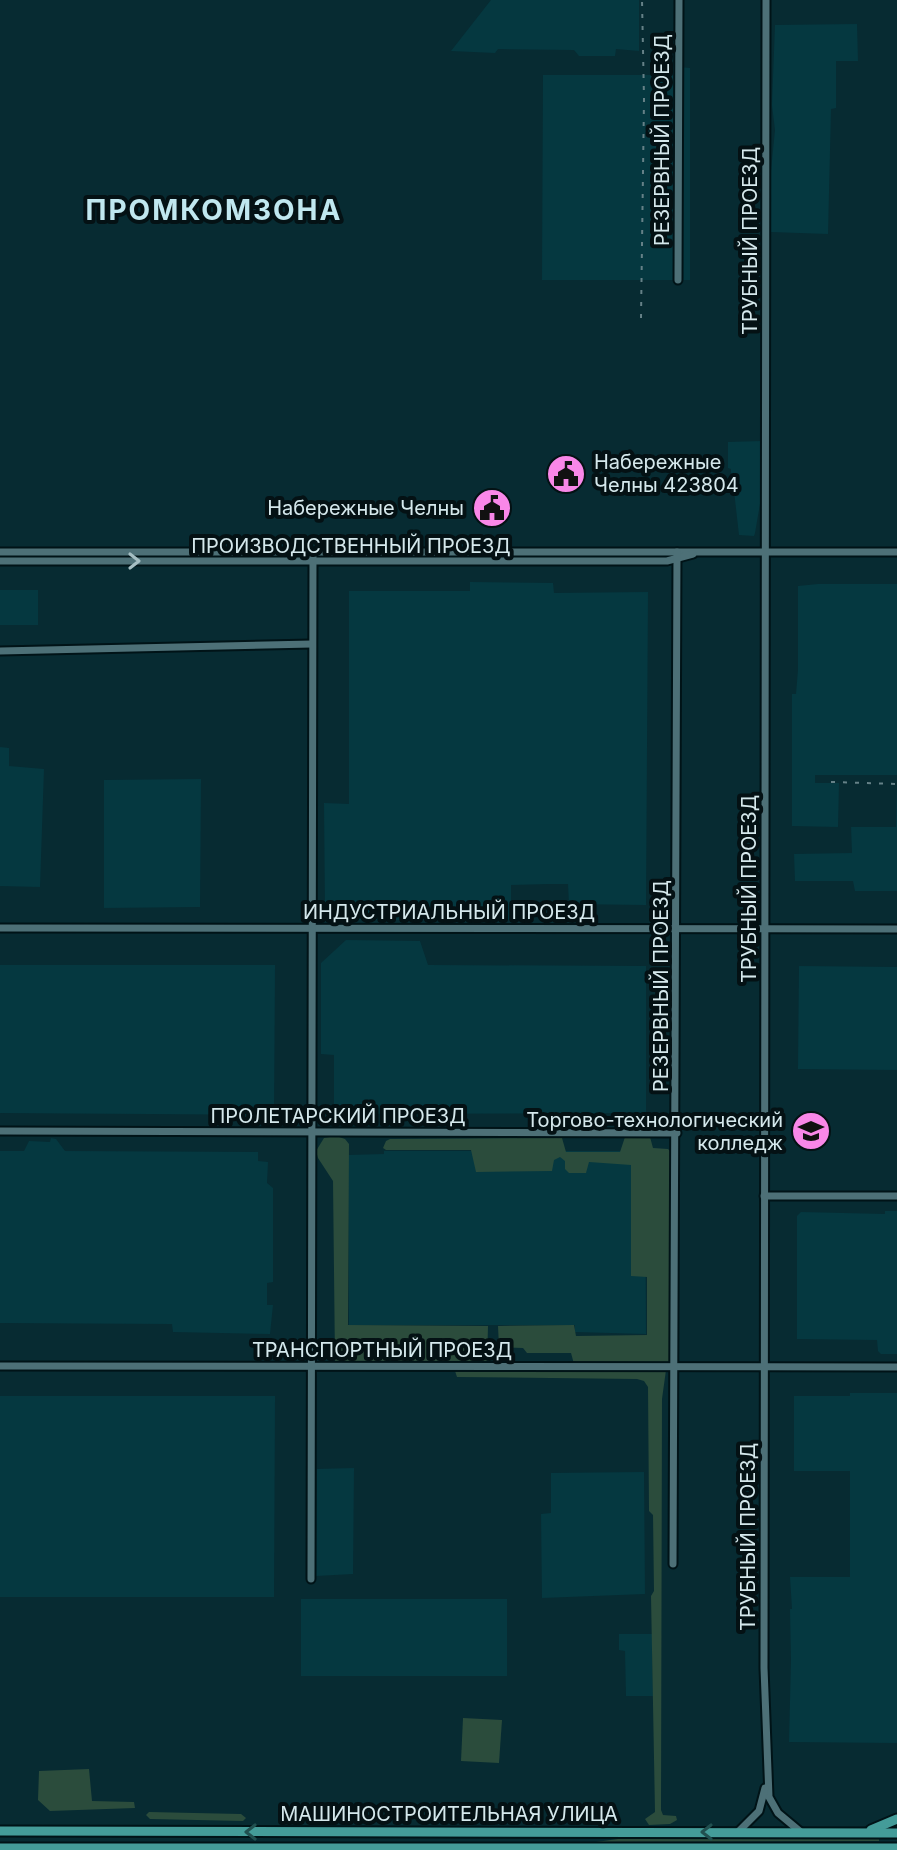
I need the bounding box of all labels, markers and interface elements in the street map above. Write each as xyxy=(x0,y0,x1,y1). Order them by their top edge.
street label: РЕЗЕРВНЫЙ ПРОЕЗД xyxy=(649,34,674,246)
street label: ТРУБНЫЙ ПРОЕЗД xyxy=(737,147,762,335)
district label: ПРОМКОМЗОНА xyxy=(86,193,342,227)
place label: Набережные Челны 423804 xyxy=(594,450,739,497)
public building icon: Набережные Челны 423804 xyxy=(545,453,587,495)
public building icon: Набережные Челны xyxy=(471,487,513,529)
place label: Набережные Челны xyxy=(267,496,464,520)
street label: ПРОИЗВОДСТВЕННЫЙ ПРОЕЗД xyxy=(191,533,511,558)
one-way arrow xyxy=(128,552,141,570)
street label: ТРУБНЫЙ ПРОЕЗД xyxy=(736,795,761,983)
street label: РЕЗЕРВНЫЙ ПРОЕЗД xyxy=(648,880,673,1092)
street label: ИНДУСТРИАЛЬНЫЙ ПРОЕЗД xyxy=(303,899,595,924)
street label: ПРОЛЕТАРСКИЙ ПРОЕЗД xyxy=(210,1103,466,1128)
place label: Торгово-технологический колледж xyxy=(526,1108,783,1155)
school or university icon: Торгово-технологический колледж xyxy=(790,1110,832,1152)
street label: ТРАНСПОРТНЫЙ ПРОЕЗД xyxy=(252,1337,512,1362)
street label: ТРУБНЫЙ ПРОЕЗД xyxy=(735,1443,760,1631)
street label: МАШИНОСТРОИТЕЛЬНАЯ УЛИЦА xyxy=(280,1802,618,1826)
one-way arrow xyxy=(244,1823,257,1841)
one-way arrow xyxy=(700,1823,713,1841)

